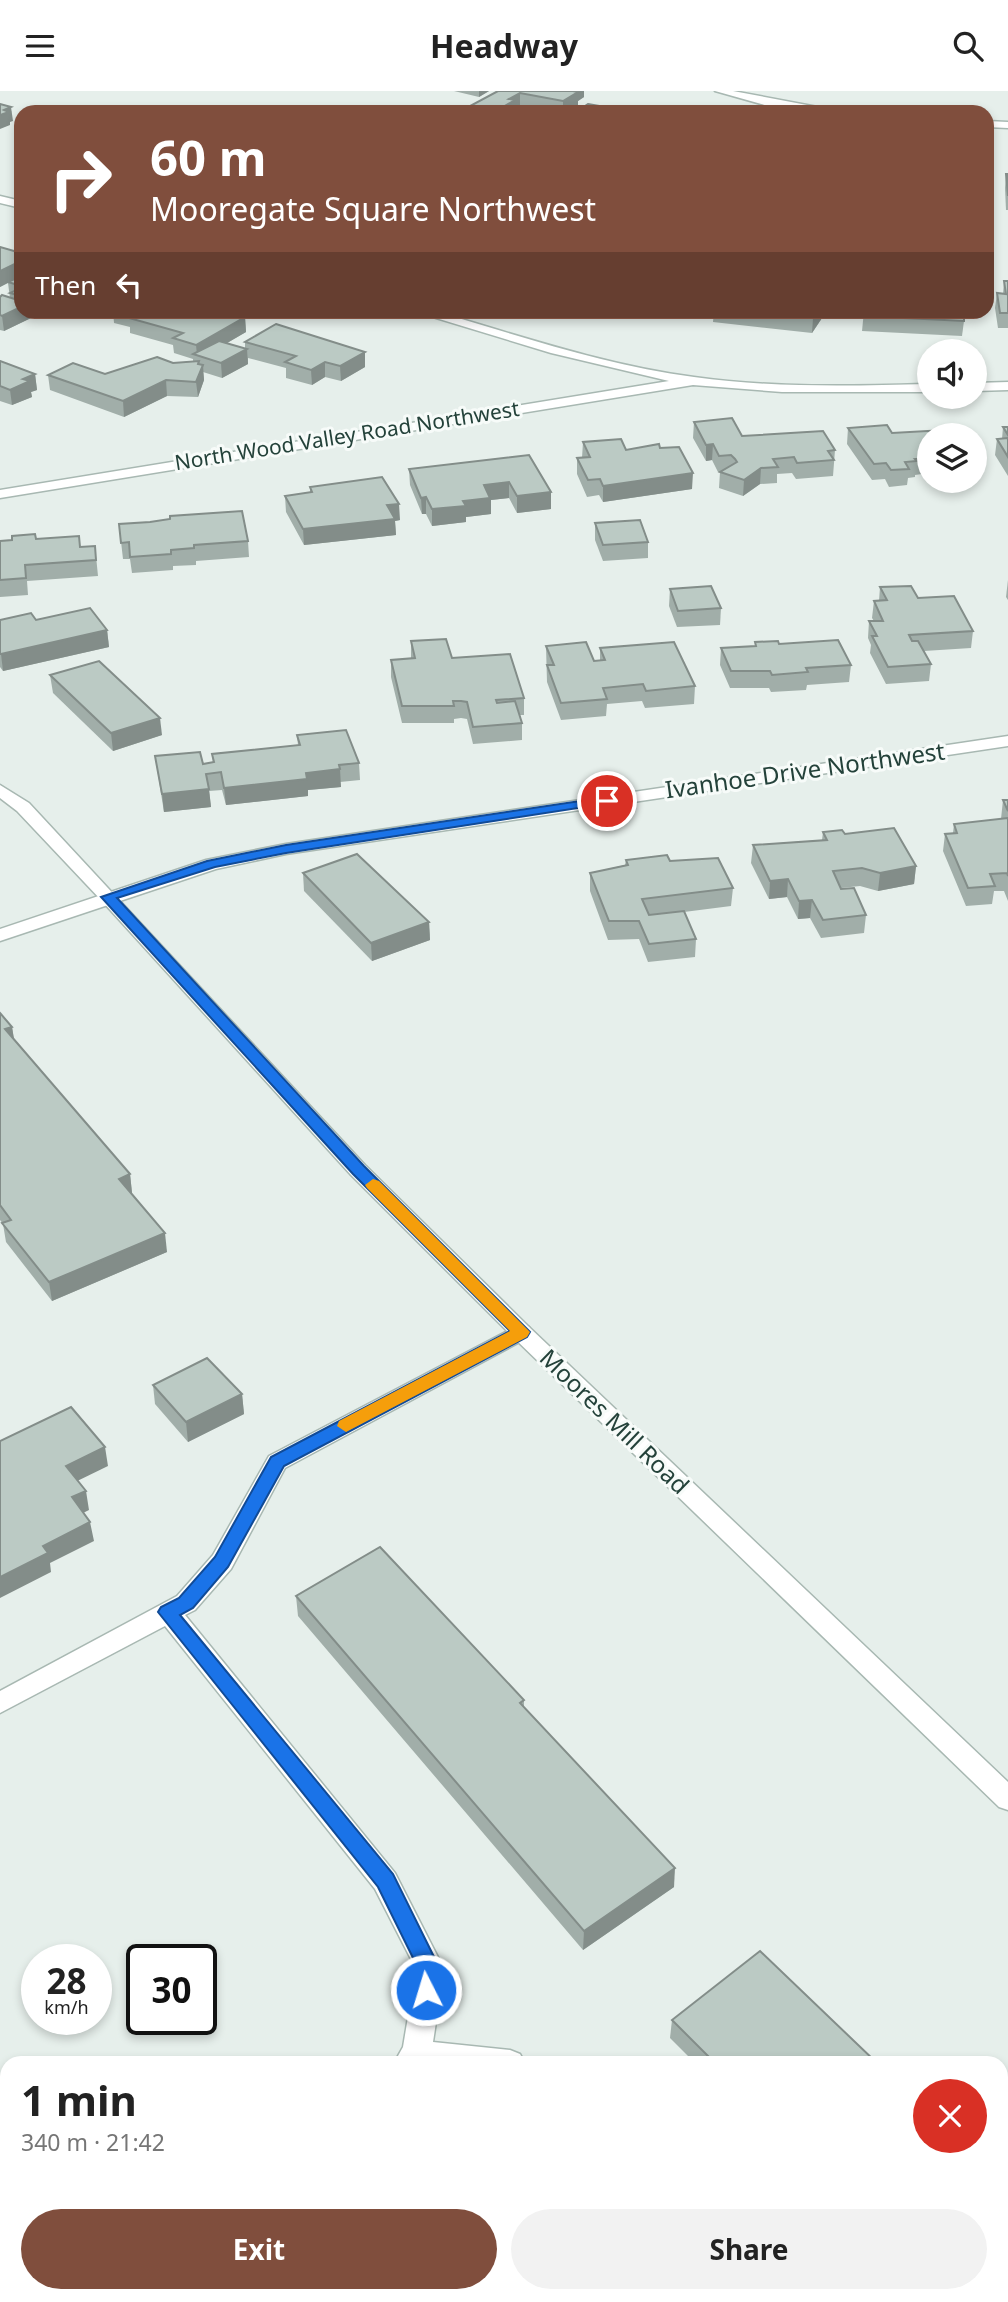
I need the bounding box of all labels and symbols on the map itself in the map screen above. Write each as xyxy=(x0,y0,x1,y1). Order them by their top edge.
street label: North Wood Valley Road Northwest xyxy=(173,394,522,476)
street label: Ivanhoe Drive Northwest xyxy=(663,734,947,805)
pin xyxy=(577,771,637,831)
street label: Moores Mill Road xyxy=(533,1341,697,1501)
speed limit sign: 30 xyxy=(126,1944,217,2035)
position arrow xyxy=(389,1953,463,2027)

